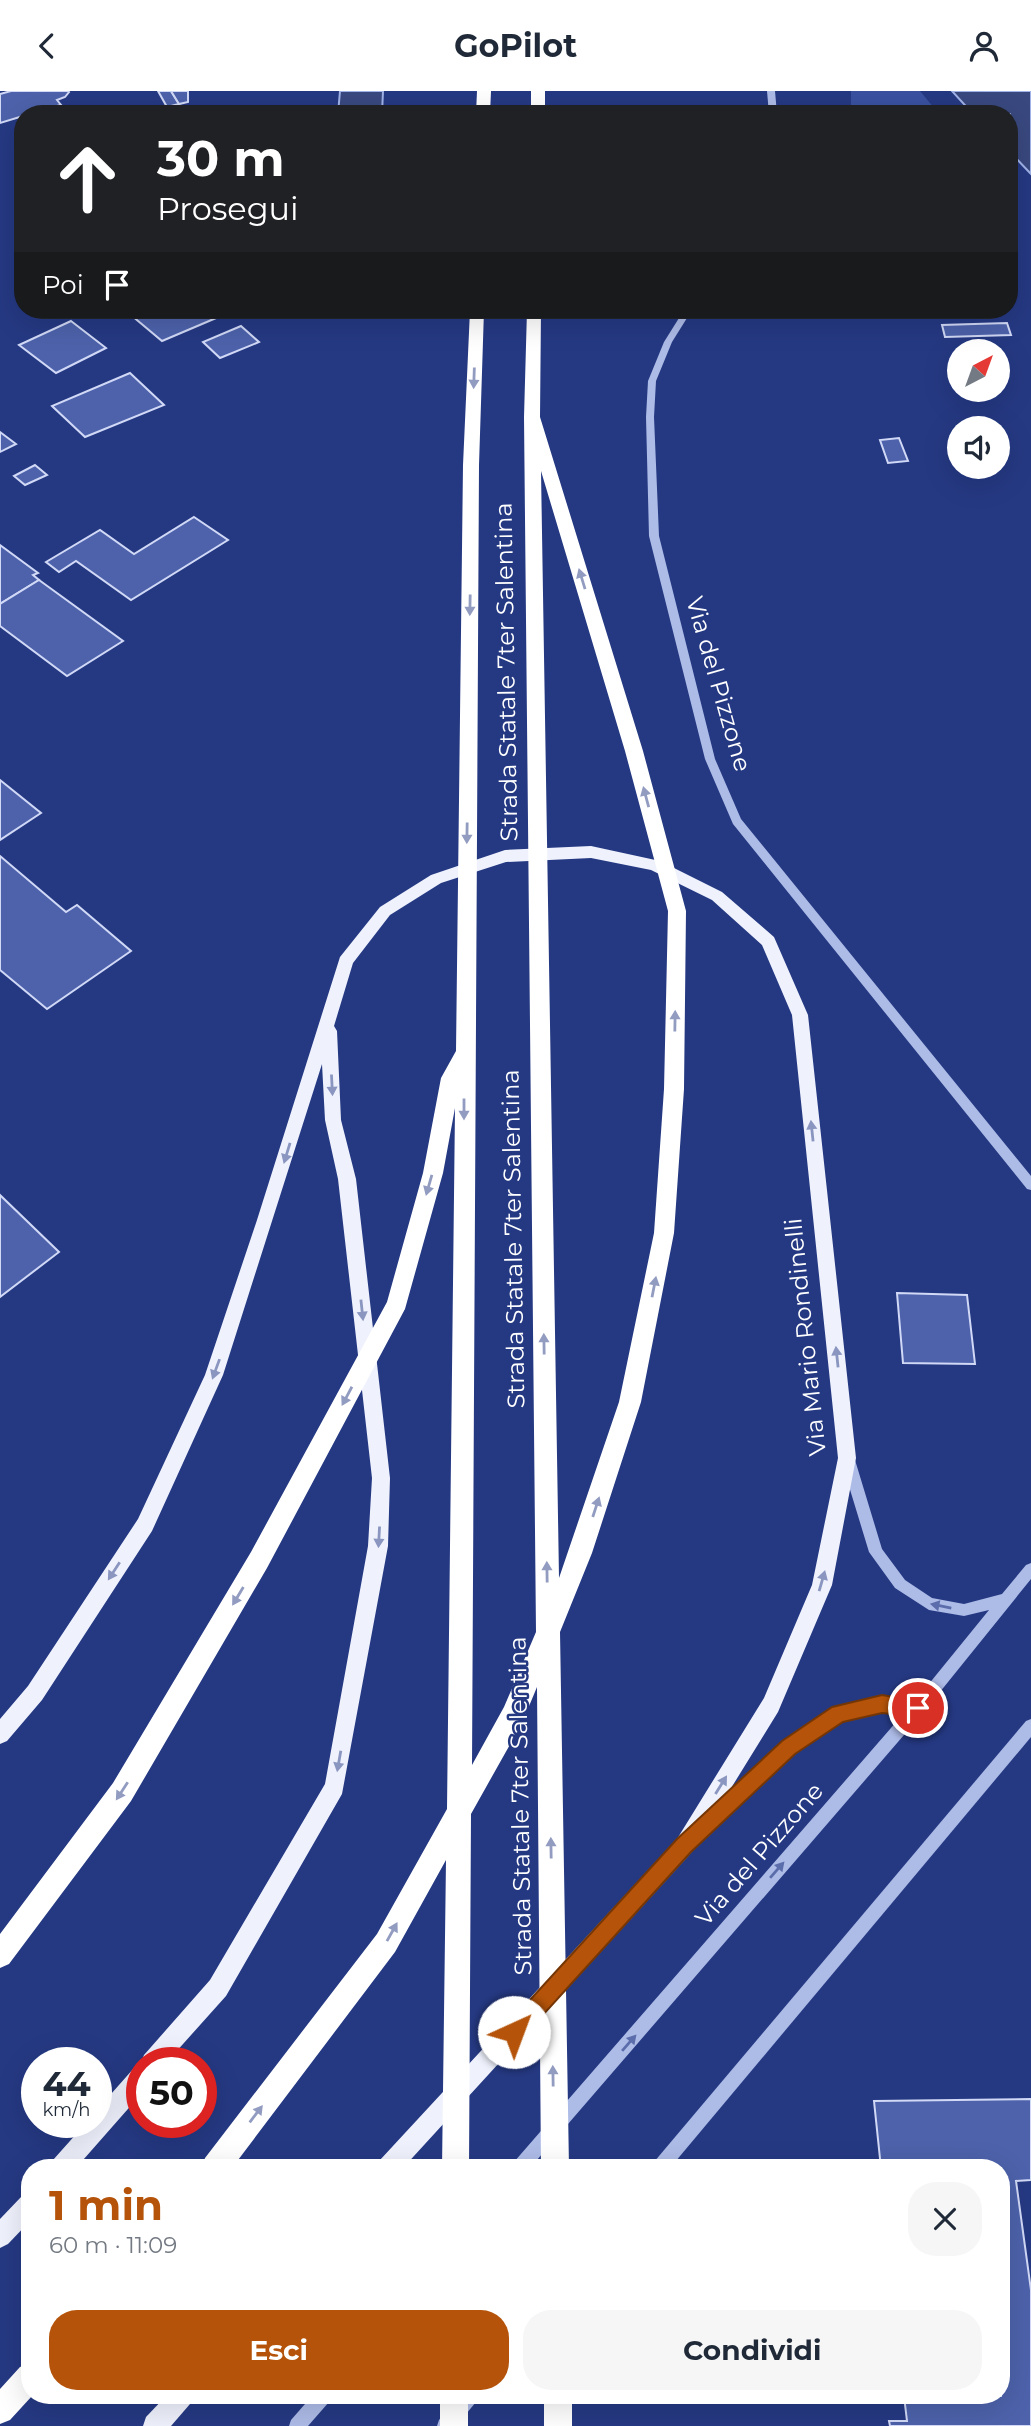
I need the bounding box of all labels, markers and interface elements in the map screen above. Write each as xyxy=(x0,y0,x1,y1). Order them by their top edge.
text: GoPilot xyxy=(454,26,577,65)
icon: back xyxy=(28,27,66,65)
icon: person xyxy=(965,27,1003,65)
text: 30 m xyxy=(157,129,285,188)
icon: ahead xyxy=(42,133,133,224)
text: Prosegui xyxy=(157,189,299,228)
icon: arrive xyxy=(98,266,136,304)
text: Poi xyxy=(42,269,84,301)
north arrow xyxy=(947,339,1010,403)
map controls xyxy=(947,339,1010,479)
one-way arrow xyxy=(469,367,480,389)
button: sound xyxy=(947,416,1010,479)
street label: Strada Statale 7ter Salentina xyxy=(489,502,523,842)
one-way arrow xyxy=(576,569,586,590)
street label: Via del Pizzone xyxy=(680,593,758,775)
one-way arrow xyxy=(464,595,476,617)
one-way arrow xyxy=(640,786,651,808)
one-way arrow xyxy=(461,822,473,844)
one-way arrow xyxy=(669,1010,681,1032)
street label: Strada Statale 7ter Salentina xyxy=(496,1069,530,1409)
one-way arrow xyxy=(326,1075,337,1097)
one-way arrow xyxy=(458,1099,470,1121)
one-way arrow xyxy=(807,1120,818,1142)
one-way arrow xyxy=(281,1142,292,1163)
one-way arrow xyxy=(424,1175,434,1196)
street label: Via Mario Rondinelli xyxy=(778,1217,832,1457)
one-way arrow xyxy=(648,1276,659,1298)
one-way arrow xyxy=(357,1299,368,1321)
one-way arrow xyxy=(538,1333,550,1355)
one-way arrow xyxy=(831,1346,842,1368)
one-way arrow xyxy=(210,1358,221,1379)
one-way arrow xyxy=(341,1386,353,1406)
one-way arrow xyxy=(591,1496,602,1517)
one-way arrow xyxy=(373,1526,384,1548)
one-way arrow xyxy=(541,1560,553,1582)
one-way arrow xyxy=(108,1562,121,1581)
one-way arrow xyxy=(817,1571,827,1592)
one-way arrow xyxy=(232,1586,245,1605)
one-way arrow xyxy=(930,1600,952,1611)
street label: Strada Statale 7ter Salentina xyxy=(503,1636,537,1976)
pin xyxy=(888,1678,948,1738)
icon: arrive xyxy=(899,1689,937,1727)
one-way arrow xyxy=(334,1750,345,1772)
one-way arrow xyxy=(715,1775,728,1794)
street label: Via del Pizzone xyxy=(689,1776,829,1932)
one-way arrow xyxy=(115,1781,128,1801)
one-way arrow xyxy=(545,1837,556,1859)
one-way arrow xyxy=(769,1862,784,1879)
one-way arrow xyxy=(386,1922,398,1941)
position arrow xyxy=(477,1995,551,2069)
one-way arrow xyxy=(621,2034,636,2051)
speed limit sign: 50 xyxy=(126,2047,217,2138)
text: 44 xyxy=(42,2062,91,2105)
one-way arrow xyxy=(548,2064,559,2086)
text: km/h xyxy=(42,2099,91,2121)
one-way arrow xyxy=(249,2105,263,2123)
text: 1 min xyxy=(49,2179,163,2231)
button: close xyxy=(908,2182,982,2256)
text: 60 m · 11:09 xyxy=(49,2231,177,2259)
button: Esci xyxy=(49,2310,509,2390)
button: Condividi xyxy=(523,2310,982,2390)

